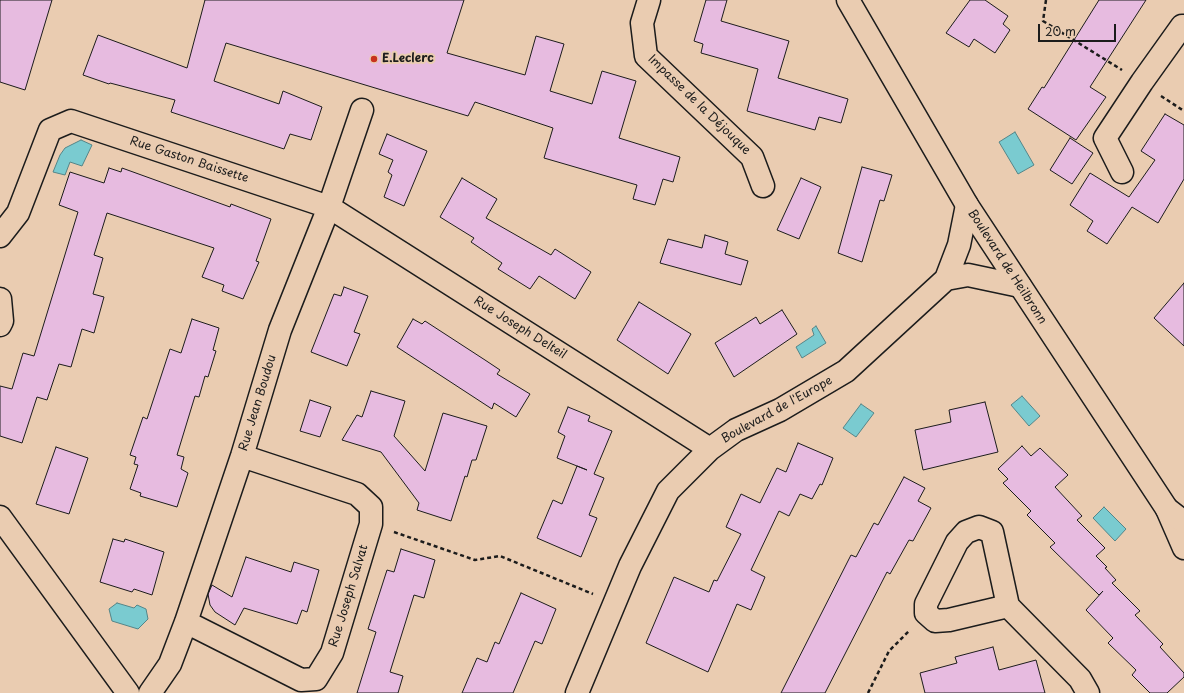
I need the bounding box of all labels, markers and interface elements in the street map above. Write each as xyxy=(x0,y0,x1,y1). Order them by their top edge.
scale bar xyxy=(1040,16,1118,42)
text: 20 m xyxy=(1045,22,1076,40)
place label: E.Leclerc xyxy=(382,52,434,66)
street label: Impasse de la Déjouque xyxy=(645,52,753,158)
marker: E.Leclerc xyxy=(369,54,379,64)
street label: Rue Gaston Baissette xyxy=(128,134,250,186)
street label: Boulevard de Heilbronn xyxy=(965,207,1049,327)
street label: Rue Joseph Delteil xyxy=(471,294,569,362)
street label: Rue Jean Boudou xyxy=(236,353,280,453)
street label: Boulevard de l'Europe xyxy=(719,374,835,446)
street label: Rue Joseph Salvat xyxy=(327,543,371,649)

